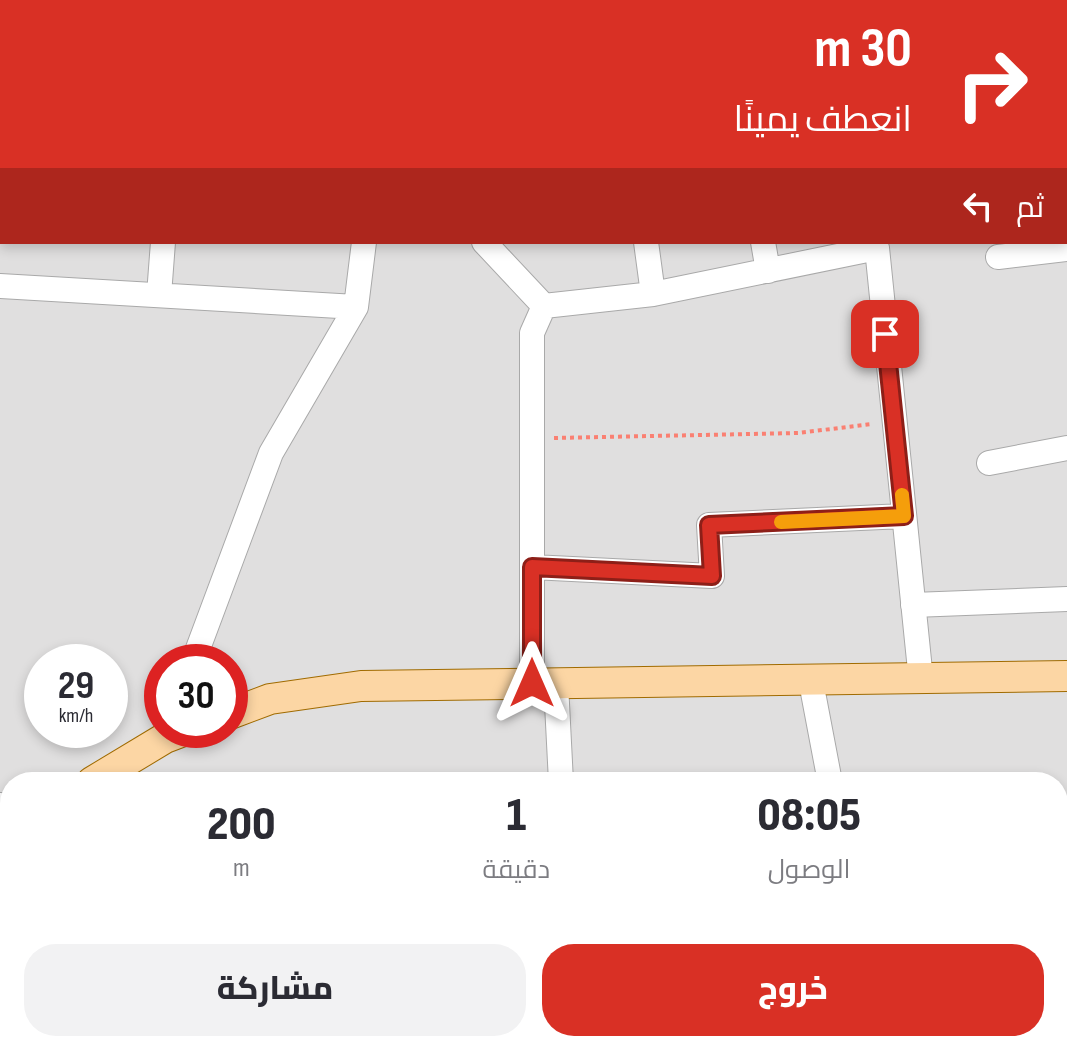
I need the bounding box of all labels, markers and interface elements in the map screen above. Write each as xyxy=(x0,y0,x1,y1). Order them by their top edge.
text: 30 m xyxy=(814,16,912,83)
icon: right xyxy=(940,32,1044,136)
text: انعطف يمينًا xyxy=(733,99,912,142)
icon: left xyxy=(956,184,1000,228)
text: ثم xyxy=(1016,190,1044,226)
pin xyxy=(851,300,919,368)
icon: arrive xyxy=(863,312,907,356)
position arrow xyxy=(490,641,574,725)
speed limit sign: 30 xyxy=(144,644,248,748)
text: 29 xyxy=(58,662,94,710)
text: km/h xyxy=(59,704,93,728)
text: 1 xyxy=(507,787,526,844)
text: 08:05 xyxy=(757,787,861,844)
text: 200 xyxy=(207,796,276,853)
text: m xyxy=(233,853,250,884)
text: دقيقة xyxy=(483,855,550,886)
text: الوصول xyxy=(768,855,851,886)
button: مشاركة xyxy=(24,944,526,1036)
button: خروج xyxy=(542,944,1044,1036)

